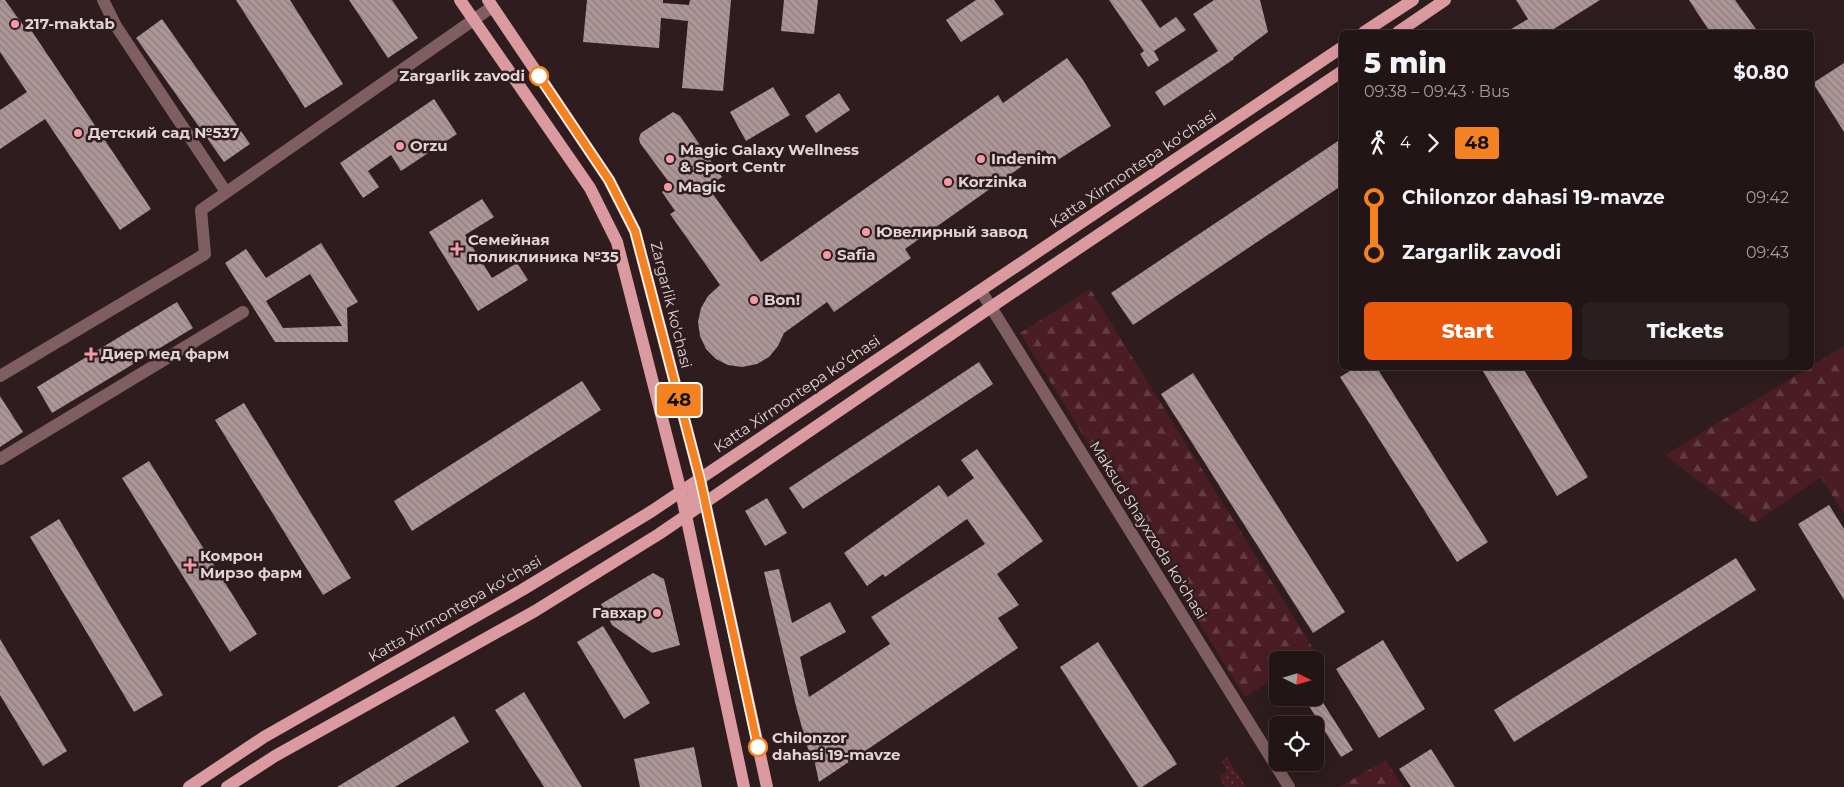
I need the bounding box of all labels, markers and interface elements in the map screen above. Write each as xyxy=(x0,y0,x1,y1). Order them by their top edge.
place label: 217-maktab xyxy=(25,14,115,33)
marker: 217-maktab xyxy=(9,18,21,30)
text: 5 min xyxy=(1364,46,1447,80)
text: $0.80 xyxy=(1734,61,1789,84)
place label: Zargarlik zavodi xyxy=(399,66,525,85)
marker: Zargarlik zavodi xyxy=(529,66,549,86)
text: 09:38 – 09:43 · Bus xyxy=(1364,82,1509,101)
street label: Katta Xirmontepa koʻchasi xyxy=(1046,106,1220,231)
place label: Детский сад №537 xyxy=(88,123,239,142)
marker: Детский сад №537 xyxy=(72,127,84,139)
icon: walk xyxy=(1364,129,1392,157)
icon: forward xyxy=(1419,129,1447,157)
text: 48 xyxy=(1465,132,1489,154)
text: 4 xyxy=(1400,133,1411,152)
place label: Orzu xyxy=(410,136,448,155)
marker: Orzu xyxy=(394,140,406,152)
place label: Magic Galaxy Wellness & Sport Centr xyxy=(680,140,859,176)
place label: Indenim xyxy=(991,149,1057,168)
marker: Magic Galaxy Wellness & Sport Centr xyxy=(664,153,676,165)
marker: Indenim xyxy=(975,153,987,165)
place label: Korzinka xyxy=(958,172,1027,191)
marker: Korzinka xyxy=(942,176,954,188)
place label: Magic xyxy=(678,177,726,196)
marker: Magic xyxy=(662,181,674,193)
text: Chilonzor dahasi 19-mavze xyxy=(1402,186,1665,209)
text: 09:42 xyxy=(1746,188,1789,207)
place label: Ювелирный завод xyxy=(876,222,1028,241)
marker: Ювелирный завод xyxy=(860,226,872,238)
place label: Семейная поликлиника №35 xyxy=(468,230,619,266)
street label: Zargarlik ko'chasi xyxy=(647,240,696,370)
text: Zargarlik zavodi xyxy=(1402,241,1561,264)
marker: Семейная поликлиника №35 xyxy=(450,242,464,256)
text: 09:43 xyxy=(1746,243,1789,262)
place label: Safia xyxy=(837,245,875,264)
marker: Safia xyxy=(821,249,833,261)
place label: Bon! xyxy=(764,290,800,309)
marker: Bon! xyxy=(748,294,760,306)
button: Start xyxy=(1364,302,1572,360)
button: Tickets xyxy=(1582,302,1789,360)
street label: Katta Xirmontepa koʻchasi xyxy=(710,331,884,456)
place label: Диер мед фарм xyxy=(101,344,229,363)
marker: Диер мед фарм xyxy=(85,348,97,360)
line badge: 48 xyxy=(656,384,702,416)
text: 48 xyxy=(667,389,691,411)
street label: Maksud Shayxzoda ko'chasi xyxy=(1086,437,1211,622)
place label: Комрон Мирзо фарм xyxy=(200,546,302,582)
street label: Katta Xirmontepa koʻchasi xyxy=(365,551,545,666)
marker: Комрон Мирзо фарм xyxy=(184,559,196,571)
place label: Гавхар xyxy=(592,603,647,622)
marker: Гавхар xyxy=(651,607,663,619)
north arrow xyxy=(1269,651,1324,706)
map controls xyxy=(1269,651,1324,771)
button: locate xyxy=(1269,716,1324,771)
place label: Chilonzor dahasi 19-mavze xyxy=(772,728,900,764)
marker: Chilonzor dahasi 19-mavze xyxy=(748,737,768,757)

